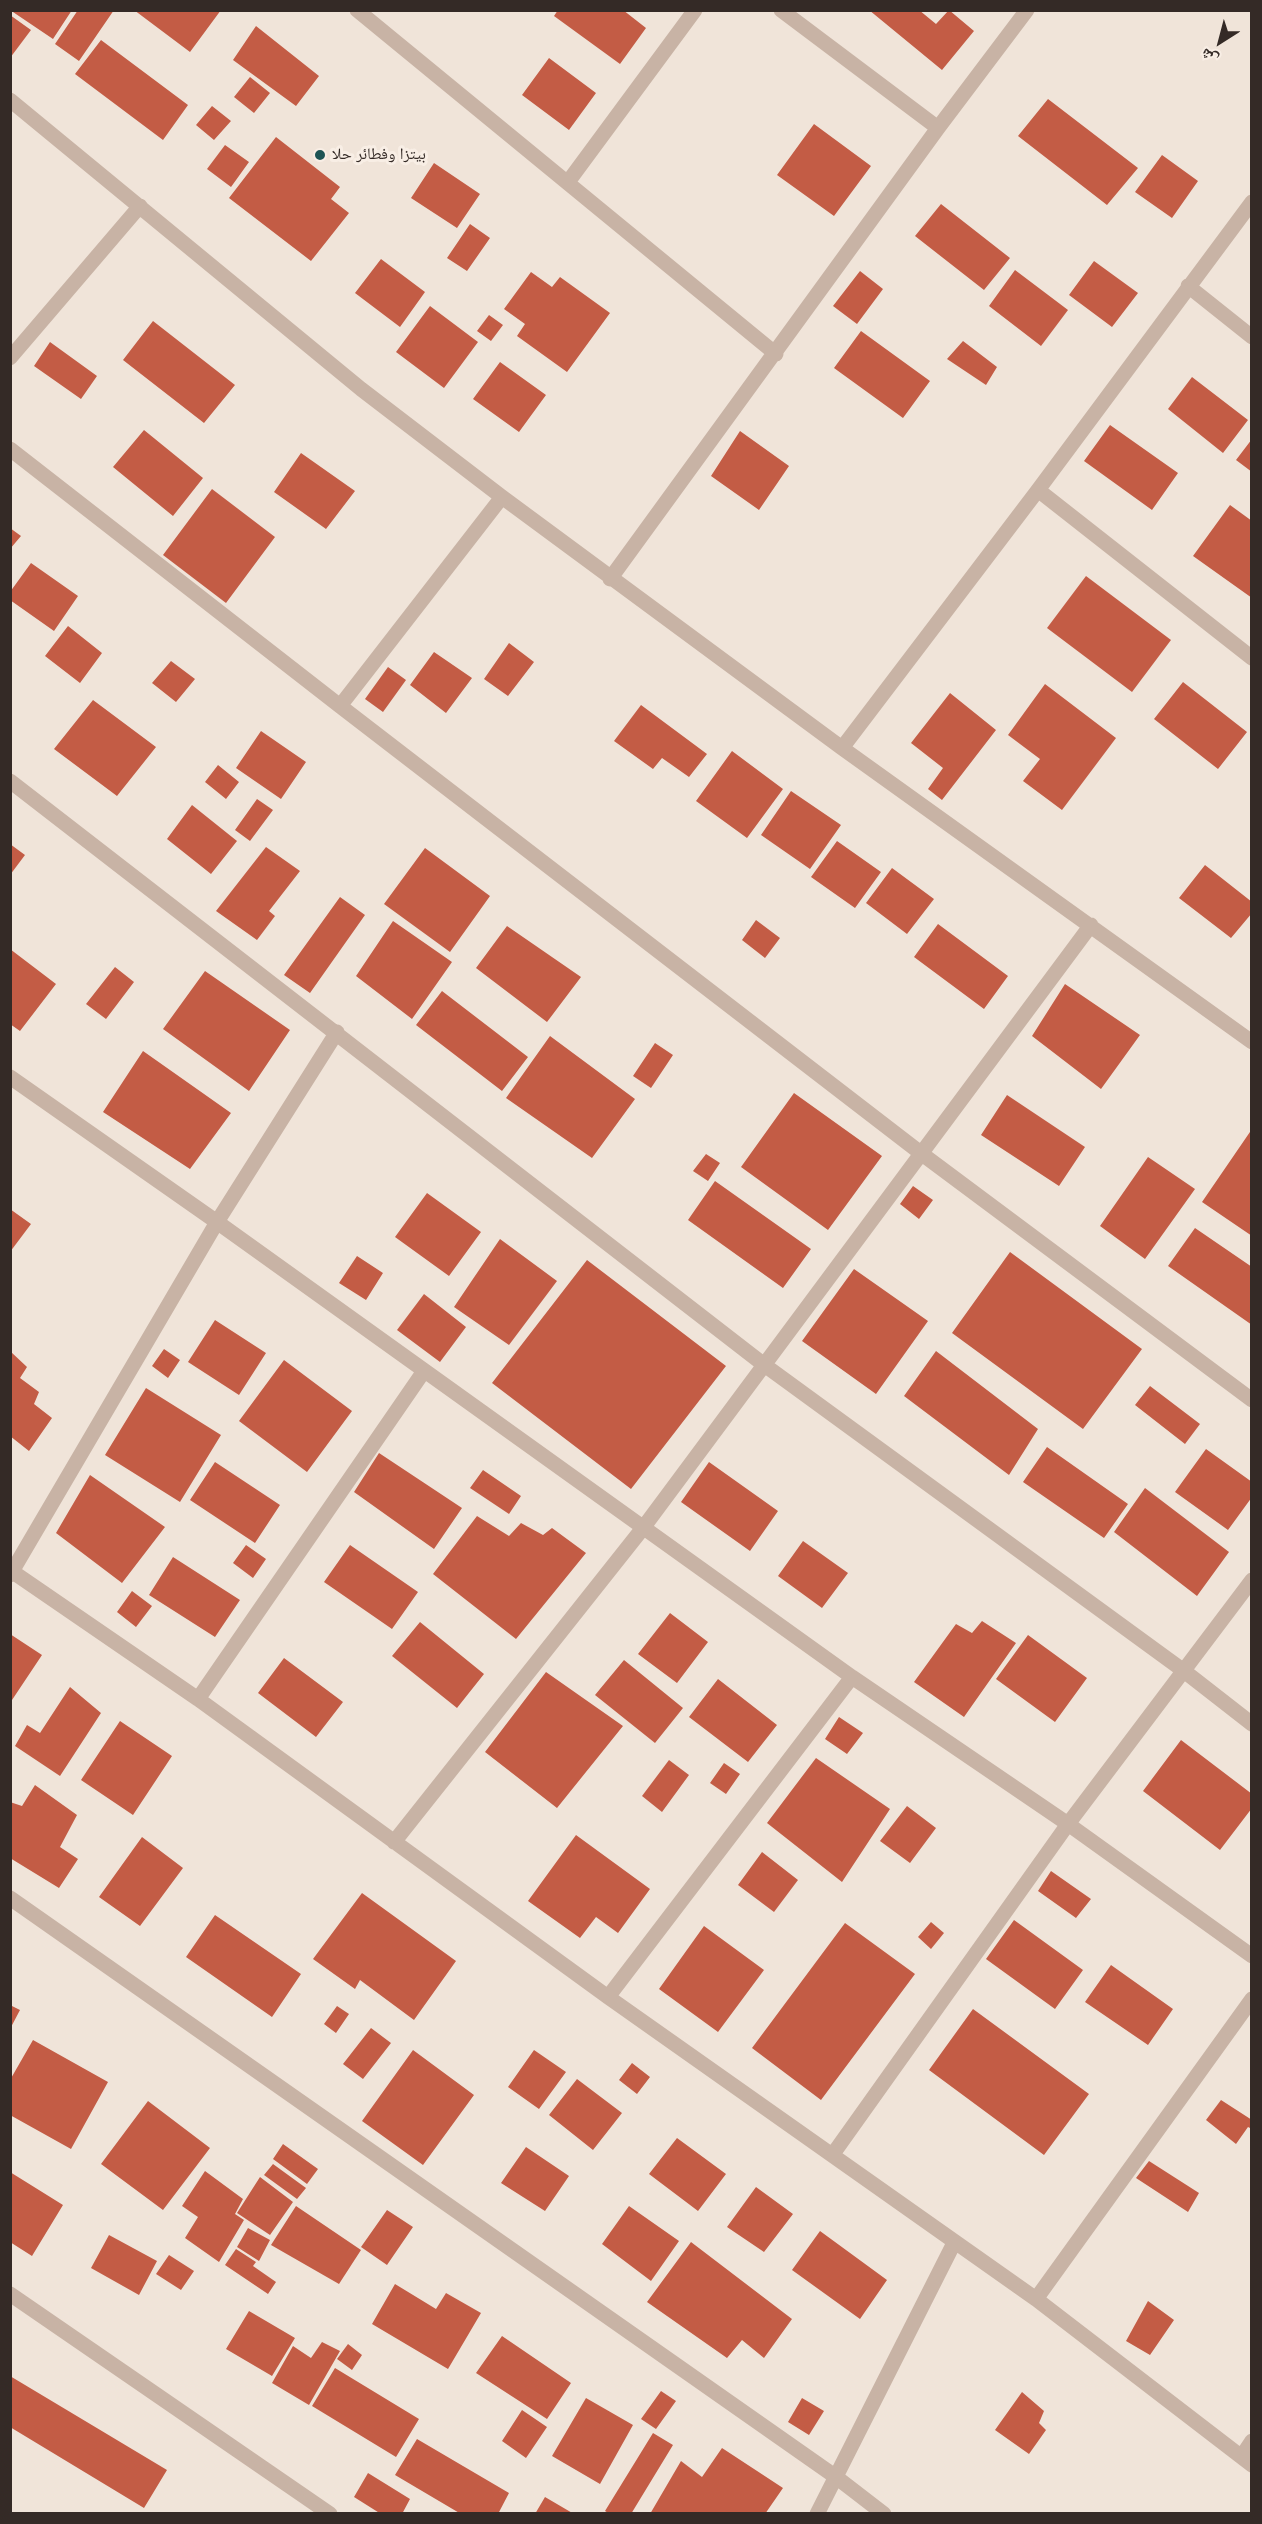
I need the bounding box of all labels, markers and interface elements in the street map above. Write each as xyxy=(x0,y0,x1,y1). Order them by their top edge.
north arrow xyxy=(1190,12,1250,72)
text: ش xyxy=(1196,43,1222,70)
place label: بيتزا وفطائر حلا xyxy=(332,145,426,165)
marker: بيتزا وفطائر حلا xyxy=(313,148,327,162)

